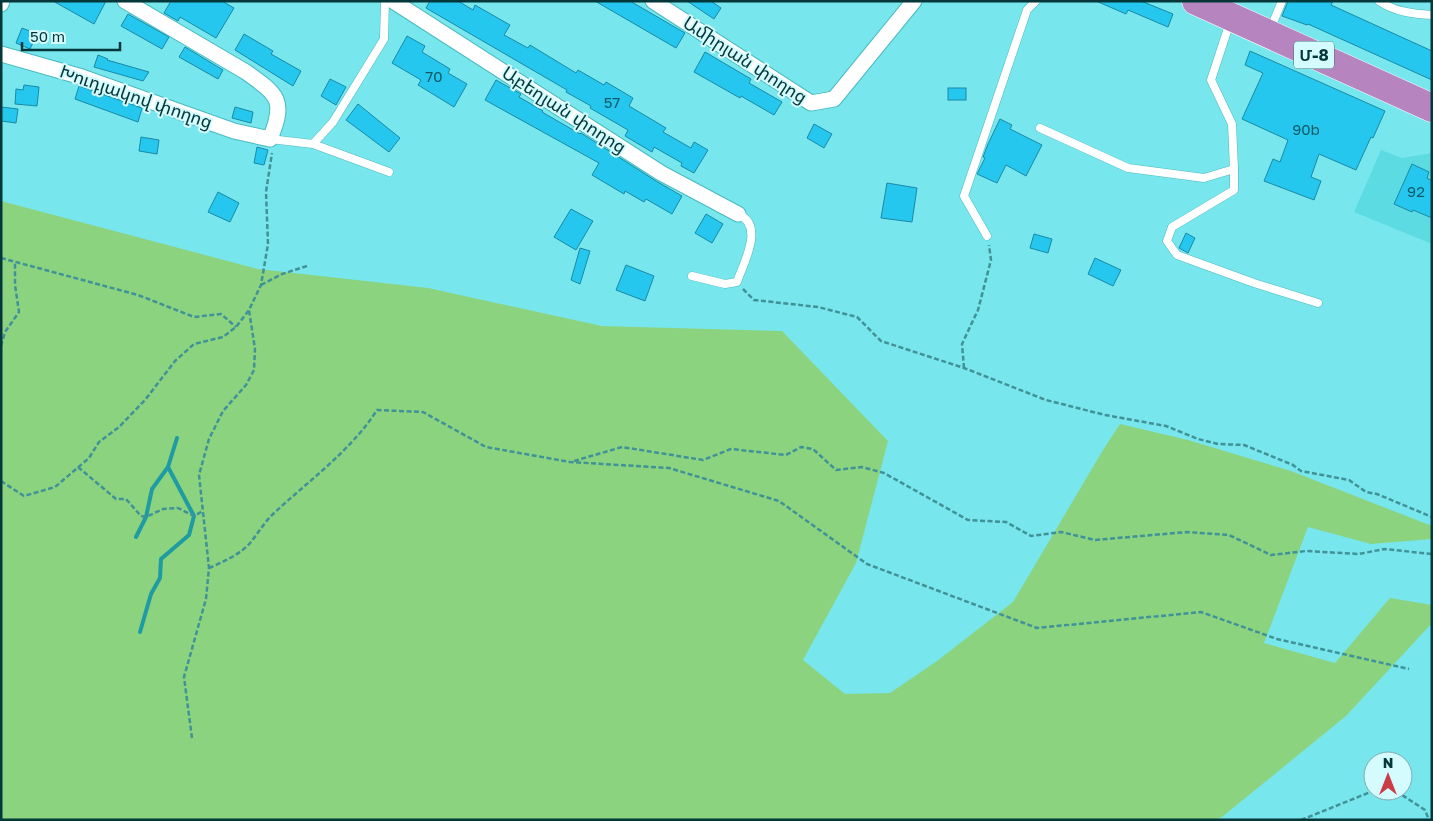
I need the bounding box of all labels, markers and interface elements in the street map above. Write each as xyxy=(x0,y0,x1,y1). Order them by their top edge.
street label: Ամիրյան փողոց xyxy=(679,11,812,107)
scale bar xyxy=(22,20,120,52)
text: 50 m xyxy=(30,27,65,45)
road number: Մ-8 xyxy=(1294,42,1334,68)
street label: Խուդյակով փողոց xyxy=(57,60,216,133)
street label: Աբեղյան փողոց xyxy=(498,61,631,157)
house number: 70 xyxy=(425,67,443,85)
house number: 57 xyxy=(604,93,620,111)
house number: 90b xyxy=(1292,120,1320,138)
house number: 92 xyxy=(1407,182,1425,200)
north arrow xyxy=(1363,751,1413,801)
text: N xyxy=(1383,754,1393,771)

